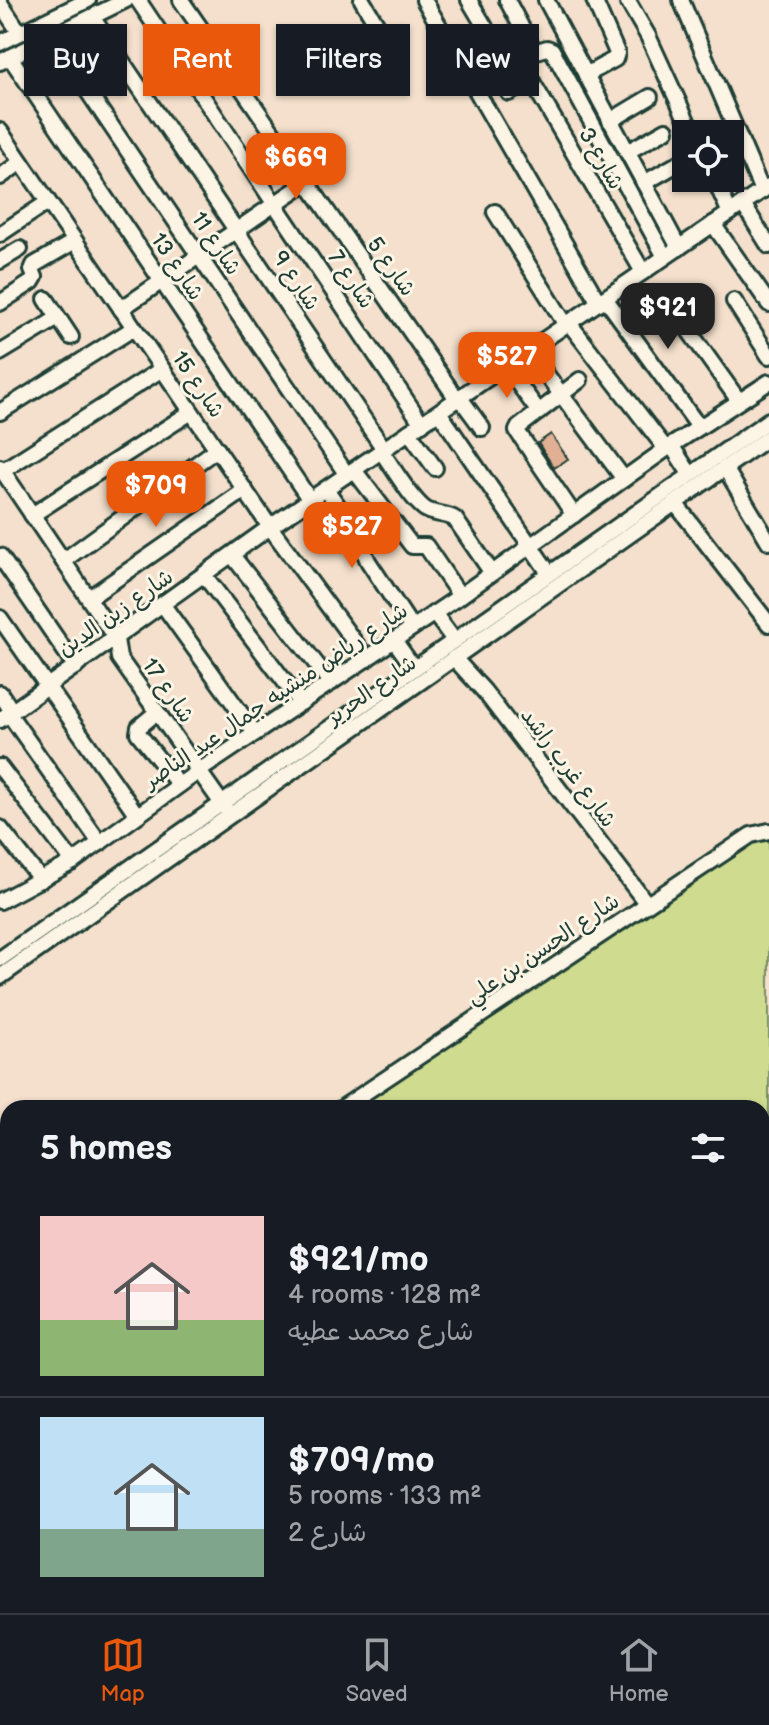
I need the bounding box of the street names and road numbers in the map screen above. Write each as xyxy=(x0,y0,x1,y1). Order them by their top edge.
street label: شارع 3 xyxy=(571,123,629,195)
street label: شارع 11 xyxy=(184,207,247,281)
street label: شارع 13 xyxy=(144,228,209,306)
street label: شارع 5 xyxy=(360,232,421,302)
street label: شارع 9 xyxy=(265,246,325,316)
street label: شارع 7 xyxy=(321,246,380,315)
street label: شارع 15 xyxy=(165,346,230,424)
street label: شارع زين الدين xyxy=(53,563,179,664)
street label: شارع رياض منشيه جمال عبد الناصر xyxy=(137,598,414,797)
street label: شارع الحرير xyxy=(320,649,423,733)
street label: شارع 17 xyxy=(135,653,200,729)
street label: شارع غرب راشد xyxy=(513,703,622,834)
street label: شارع الحسن بن علي xyxy=(461,888,627,1015)

